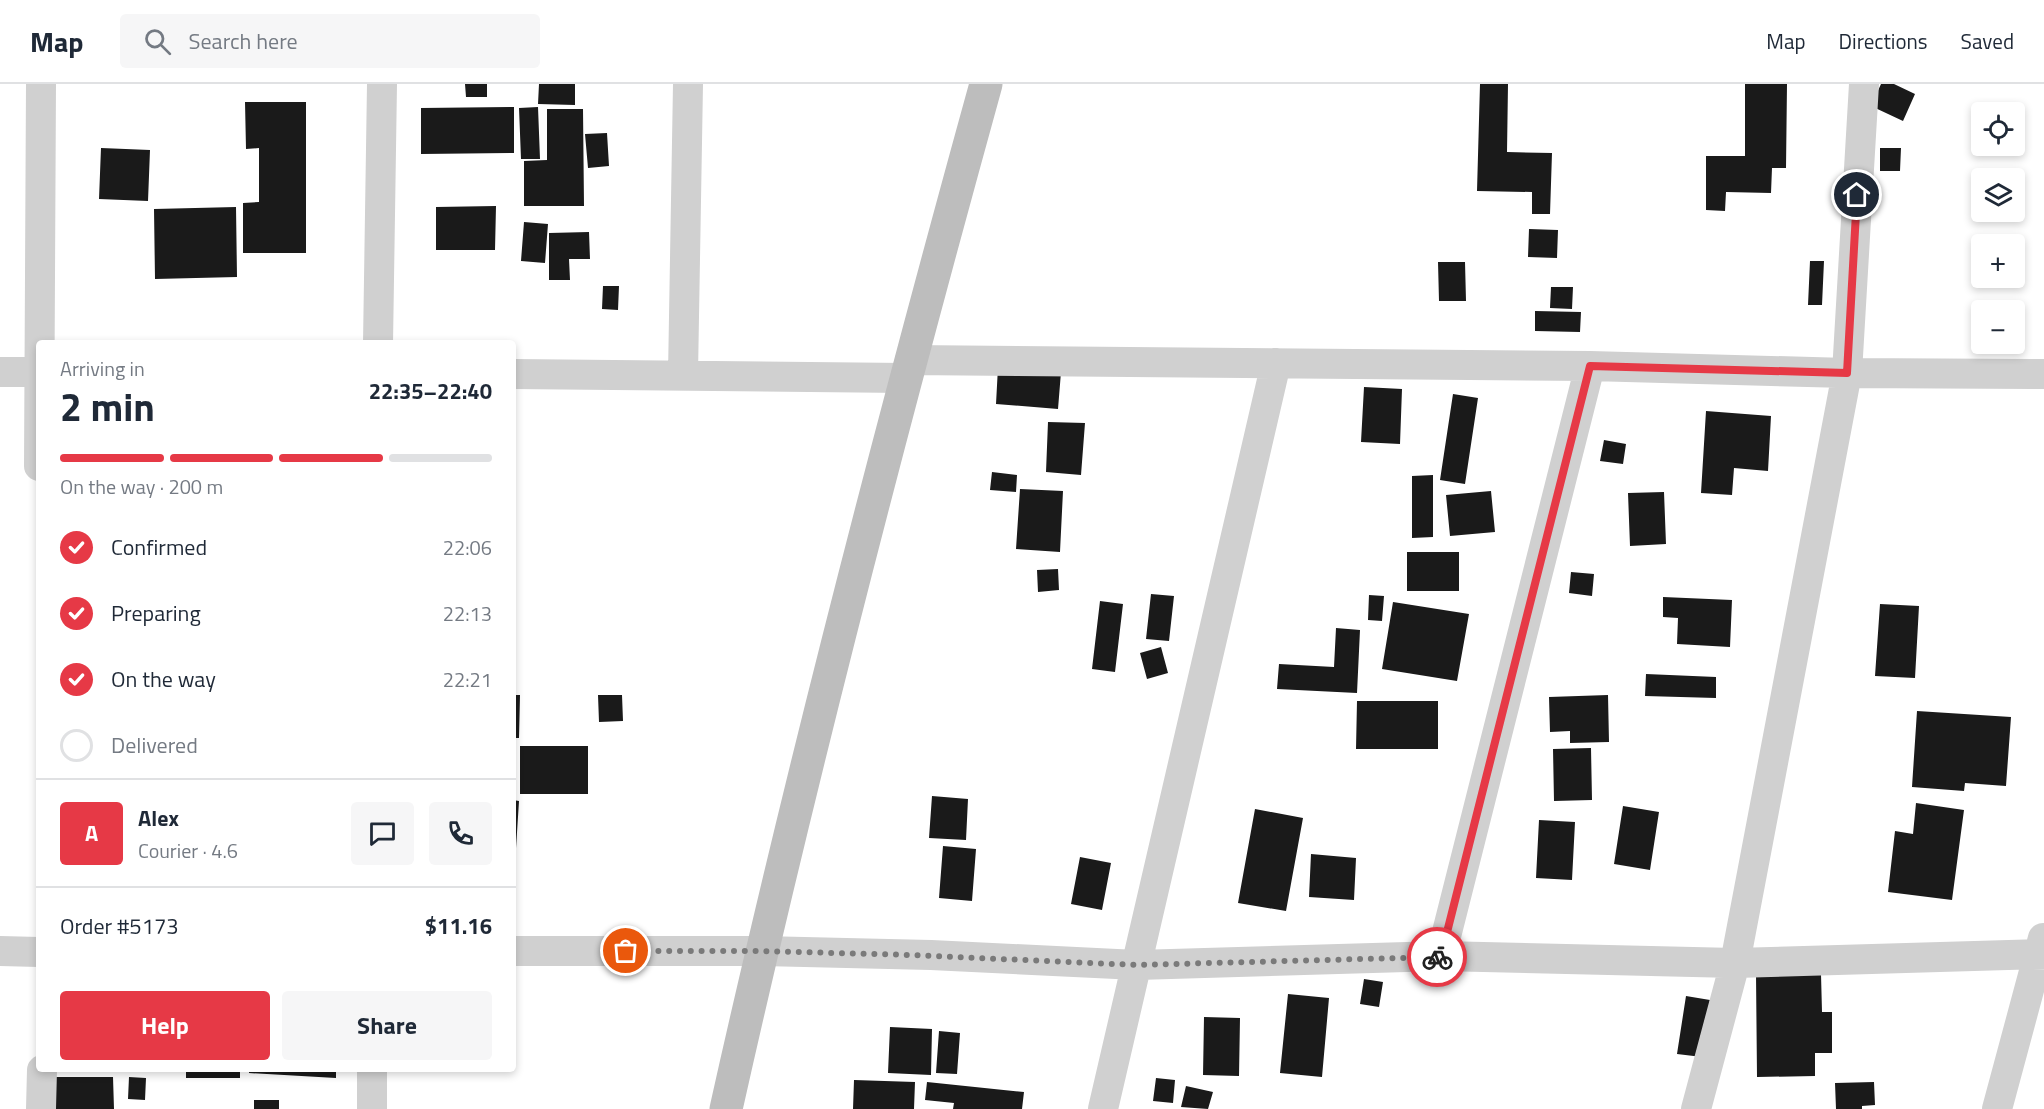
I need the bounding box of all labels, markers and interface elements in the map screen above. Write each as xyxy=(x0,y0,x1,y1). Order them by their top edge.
search box xyxy=(120,14,540,68)
text: Map xyxy=(30,20,84,63)
text: Search here xyxy=(189,24,298,58)
icon: search xyxy=(141,25,174,58)
text: Map xyxy=(1766,25,1806,57)
text: Directions xyxy=(1839,25,1928,57)
text: Saved xyxy=(1961,25,2014,57)
map controls xyxy=(1971,102,2025,354)
button: locate xyxy=(1971,102,2025,156)
button: layers xyxy=(1971,168,2025,222)
pin xyxy=(1831,169,1882,220)
icon: home xyxy=(1840,178,1873,211)
button: + xyxy=(1971,234,2025,288)
button: − xyxy=(1971,300,2025,354)
text: Arriving in xyxy=(60,353,145,384)
text: 22:35–22:40 xyxy=(369,374,492,408)
text: 2 min xyxy=(60,377,155,436)
text: On the way · 200 m xyxy=(60,471,223,502)
text: Confirmed xyxy=(111,530,207,564)
icon: check xyxy=(60,531,93,564)
text: 22:06 xyxy=(443,532,492,563)
text: Preparing xyxy=(111,596,201,630)
icon: check xyxy=(60,597,93,630)
text: 22:13 xyxy=(443,598,492,629)
text: On the way xyxy=(111,662,216,696)
icon: check xyxy=(60,663,93,696)
text: 22:21 xyxy=(443,664,492,695)
text: Delivered xyxy=(111,728,198,762)
text: Alex xyxy=(138,801,179,835)
button: chat xyxy=(351,802,414,865)
button: phone xyxy=(429,802,492,865)
text: A xyxy=(85,816,98,850)
text: Courier · 4.6 xyxy=(138,835,238,866)
text: Order #5173 xyxy=(60,909,179,943)
text: $11.16 xyxy=(425,909,492,943)
pin xyxy=(600,925,651,976)
courier xyxy=(1407,927,1467,987)
icon: bag xyxy=(609,934,642,967)
icon: bike xyxy=(1421,941,1454,974)
button: Help xyxy=(60,991,270,1060)
button: Share xyxy=(282,991,492,1060)

